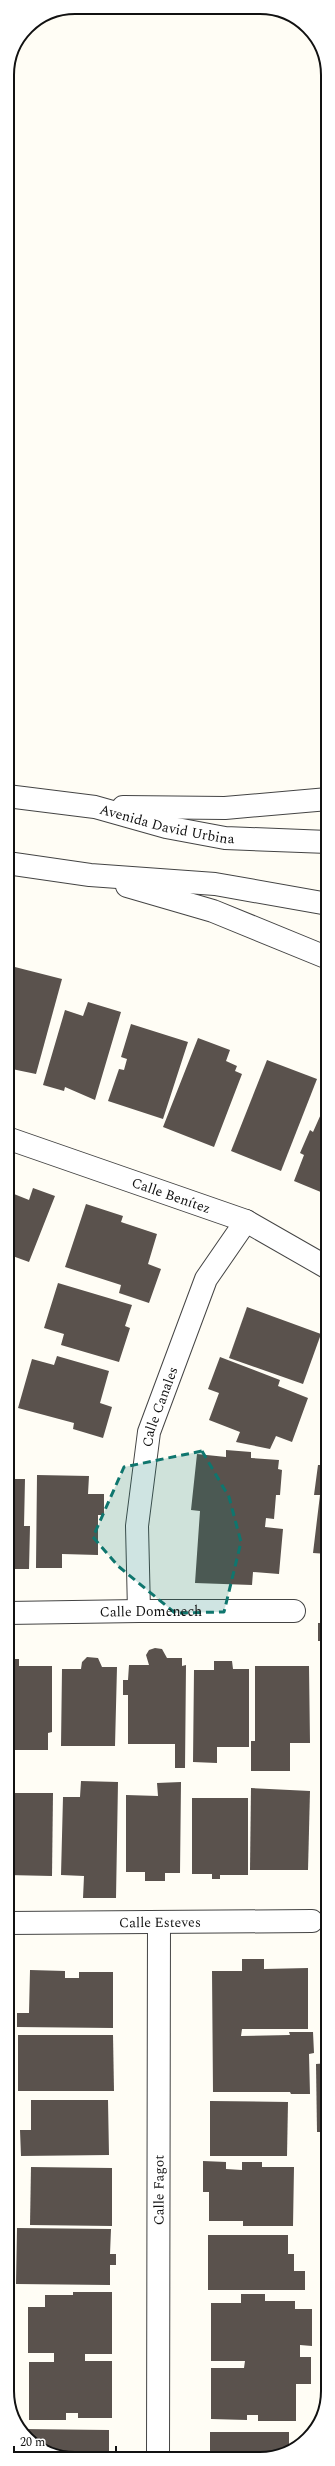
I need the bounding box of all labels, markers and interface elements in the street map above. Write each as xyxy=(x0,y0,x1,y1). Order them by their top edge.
street label: Avenida David Urbina xyxy=(97,799,235,849)
street label: Calle Benítez xyxy=(129,1172,214,1219)
street label: Calle Canales xyxy=(137,1363,184,1448)
street label: Calle Domenech xyxy=(100,1601,202,1623)
street label: Calle Esteves xyxy=(119,1912,201,1933)
street label: Calle Fagot xyxy=(148,2155,170,2225)
scale bar xyxy=(14,2428,116,2454)
text: 20 m xyxy=(20,2433,45,2452)

